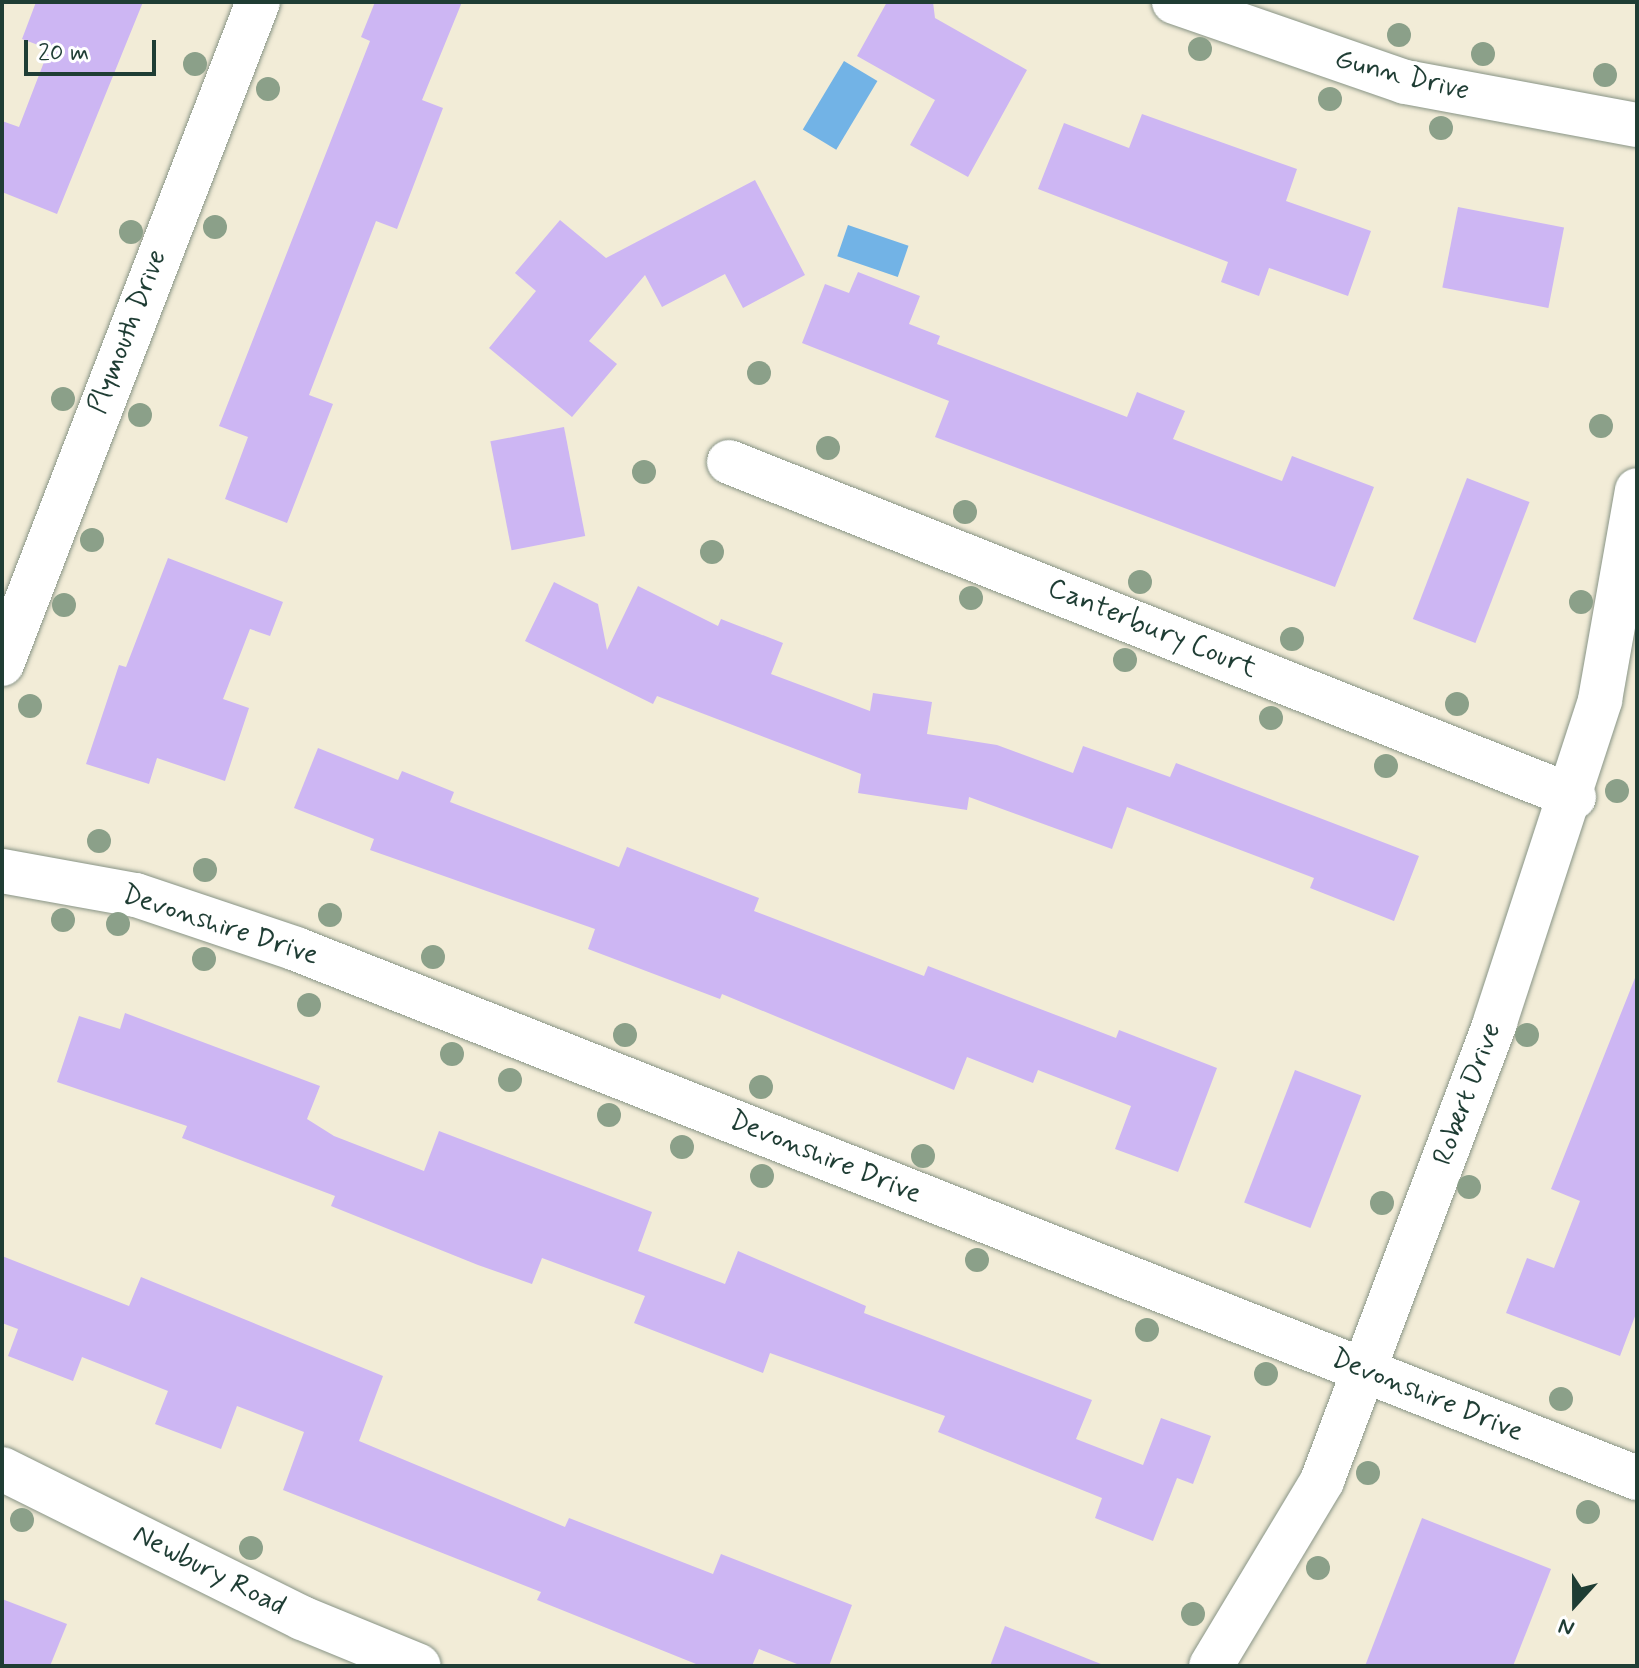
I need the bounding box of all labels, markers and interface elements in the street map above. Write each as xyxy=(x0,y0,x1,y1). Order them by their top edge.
scale bar xyxy=(28,24,160,74)
text: 20 m xyxy=(38,38,89,69)
street label: Gunn Drive xyxy=(1331,43,1473,109)
street label: Plymouth Drive xyxy=(81,245,175,419)
street label: Canterbury Court xyxy=(1043,572,1261,686)
street label: Devonshire Drive xyxy=(119,879,321,973)
street label: Robert Drive xyxy=(1427,1019,1509,1169)
street label: Devonshire Drive xyxy=(725,1105,925,1211)
street label: Devonshire Drive xyxy=(1327,1343,1527,1449)
street label: Newbury Road xyxy=(128,1519,290,1623)
north arrow xyxy=(1535,1564,1615,1644)
text: N xyxy=(1555,1611,1578,1642)

